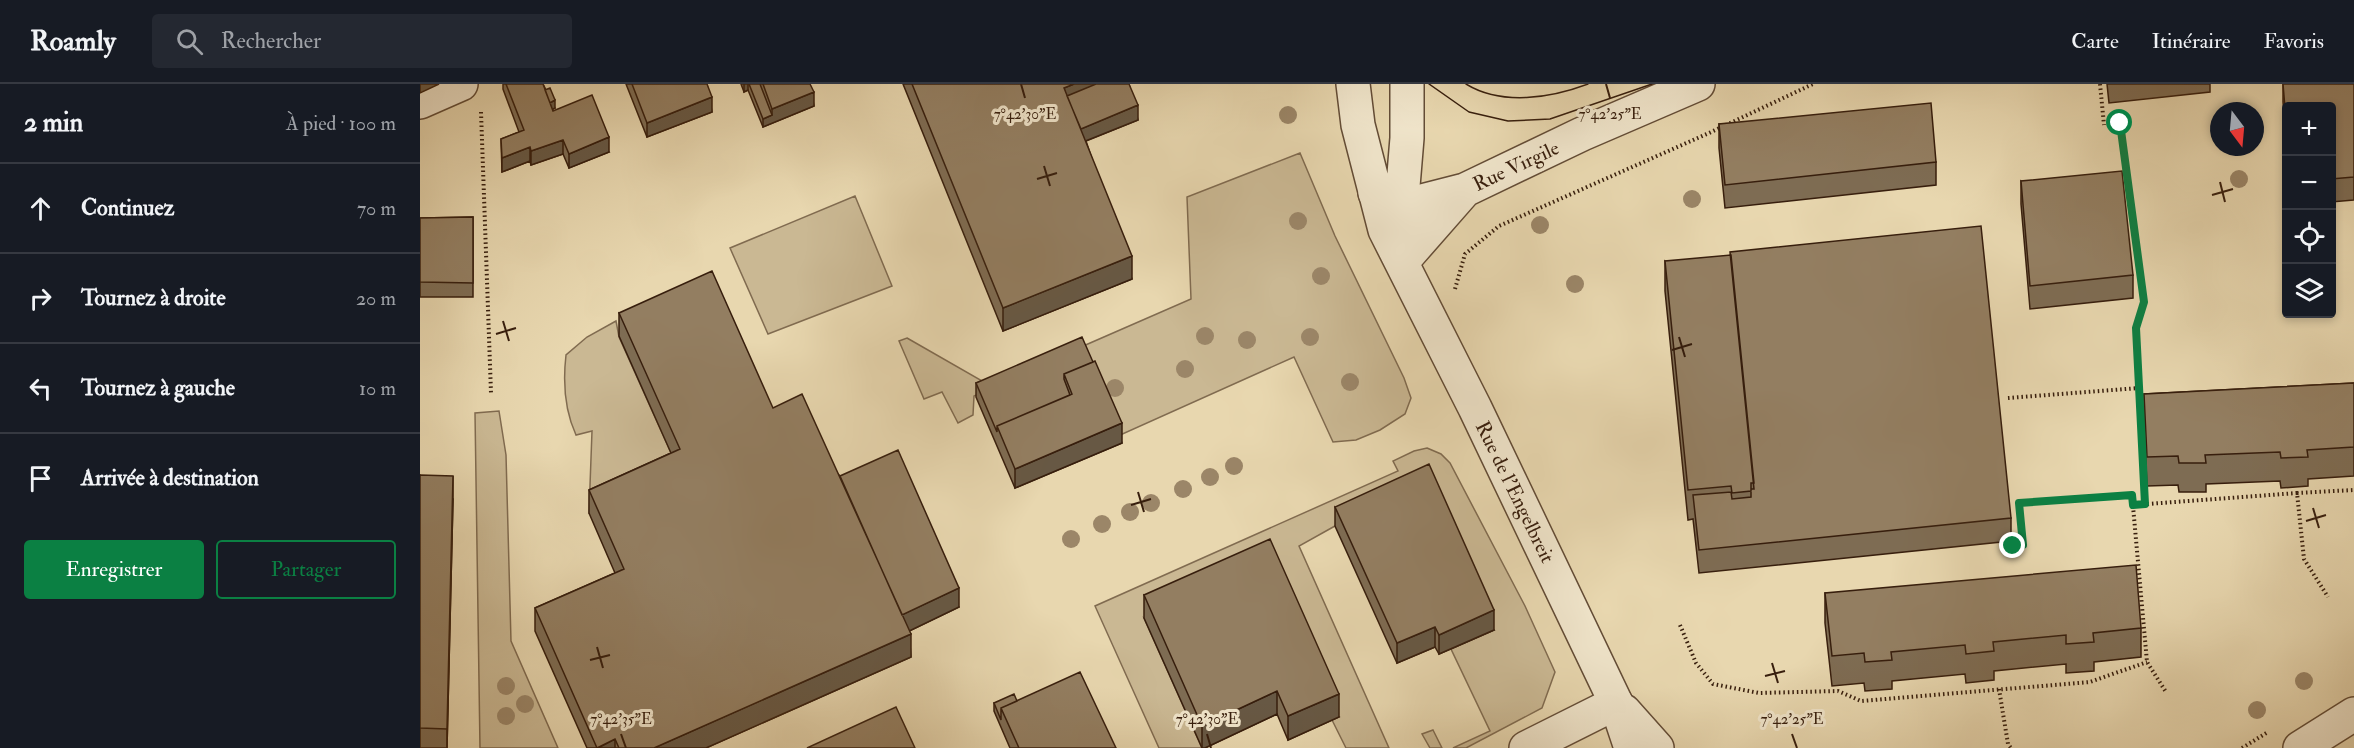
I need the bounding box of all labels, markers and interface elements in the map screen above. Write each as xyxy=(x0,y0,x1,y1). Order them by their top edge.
search box xyxy=(152,14,572,68)
text: Roamly xyxy=(30,24,116,59)
icon: search xyxy=(173,25,206,58)
text: Rechercher xyxy=(221,27,321,55)
text: Carte xyxy=(2071,28,2119,55)
text: Itinéraire xyxy=(2152,28,2230,55)
text: Favoris xyxy=(2263,28,2324,55)
north arrow xyxy=(2210,102,2264,156)
map controls xyxy=(2282,102,2336,318)
button: + xyxy=(2282,102,2336,156)
text: 7°42'30"E xyxy=(994,105,1056,124)
text: 7°42'25"E xyxy=(1578,105,1642,124)
text: 2 min xyxy=(24,107,83,139)
route start xyxy=(2106,109,2132,135)
text: À pied · 100 m xyxy=(286,111,396,136)
street label: Rue Virgile xyxy=(1469,135,1563,197)
button: − xyxy=(2282,156,2336,210)
icon: ahead xyxy=(24,192,57,225)
text: Continuez xyxy=(81,194,174,222)
text: 70 m xyxy=(357,196,396,221)
button: locate xyxy=(2282,210,2336,264)
button: layers xyxy=(2282,264,2336,318)
icon: right xyxy=(24,282,57,315)
text: Tournez à droite xyxy=(81,284,226,312)
text: 20 m xyxy=(356,286,396,311)
icon: left xyxy=(24,372,57,405)
text: Tournez à gauche xyxy=(81,374,235,402)
text: 10 m xyxy=(359,376,396,401)
street label: Rue de l'Engelbreit xyxy=(1470,417,1560,567)
icon: arrive xyxy=(24,462,57,495)
text: Arrivée à destination xyxy=(81,464,259,492)
route end xyxy=(1999,532,2025,558)
button: Enregistrer xyxy=(24,540,204,599)
button: Partager xyxy=(216,540,396,599)
text: 7°42'35"E xyxy=(590,710,652,729)
text: 7°42'30"E xyxy=(1176,710,1238,729)
text: 7°42'25"E xyxy=(1760,710,1824,729)

